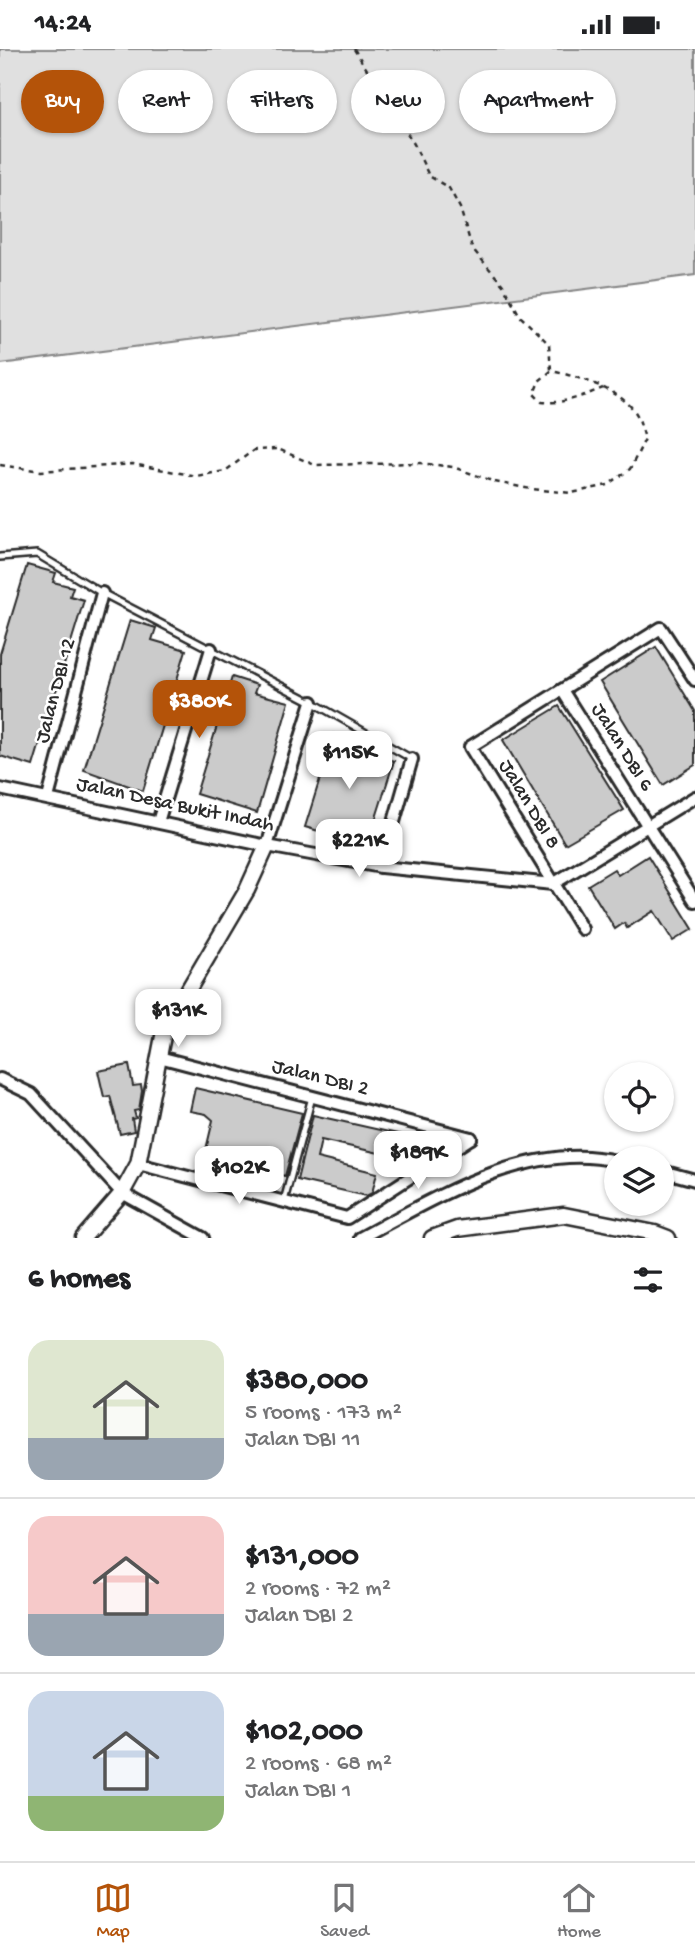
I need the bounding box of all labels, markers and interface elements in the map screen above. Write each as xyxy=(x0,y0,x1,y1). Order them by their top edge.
text: 14:24 xyxy=(35,9,91,40)
chip: Buy xyxy=(21,70,104,133)
chip: Rent xyxy=(118,70,213,133)
chip: Filters xyxy=(227,70,337,133)
chip: New xyxy=(351,70,445,133)
chip: Apartment xyxy=(459,70,616,133)
street label: Jalan DBI 12 xyxy=(31,636,83,746)
pin: $380K xyxy=(150,681,248,740)
text: $380K xyxy=(169,689,229,716)
street label: Jalan DBI 6 xyxy=(584,699,658,797)
pin: $115K xyxy=(300,731,398,791)
text: $115K xyxy=(322,740,376,767)
street label: Jalan DBI 8 xyxy=(492,756,564,854)
street label: Jalan Desa Bukit Indah xyxy=(74,773,276,839)
pin: $221K xyxy=(310,819,408,879)
text: $221K xyxy=(332,828,386,855)
pin: $131K xyxy=(129,989,227,1049)
text: $131K xyxy=(151,998,205,1025)
street label: Jalan DBI 2 xyxy=(269,1055,371,1103)
map controls xyxy=(604,1062,674,1216)
button: locate xyxy=(604,1062,674,1132)
pin: $189K xyxy=(369,1131,467,1191)
text: $189K xyxy=(390,1140,446,1167)
button: layers xyxy=(604,1146,674,1216)
pin: $102K xyxy=(190,1147,288,1206)
text: $102K xyxy=(211,1155,267,1182)
icon: filters xyxy=(629,1261,667,1299)
text: 6 homes xyxy=(28,1263,130,1298)
text: $380,000 xyxy=(245,1365,368,1400)
icon: home xyxy=(84,1368,168,1452)
text: 5 rooms · 173 m² xyxy=(245,1400,402,1427)
text: Jalan DBI 11 xyxy=(245,1427,360,1454)
text: $131,000 xyxy=(245,1541,359,1576)
icon: home xyxy=(84,1544,168,1628)
text: 2 rooms · 72 m² xyxy=(245,1576,391,1603)
text: Jalan DBI 2 xyxy=(245,1603,353,1630)
text: $102,000 xyxy=(245,1716,363,1751)
icon: home xyxy=(84,1719,168,1803)
text: 2 rooms · 68 m² xyxy=(245,1751,392,1778)
text: Jalan DBI 1 xyxy=(245,1778,351,1805)
tab: Map xyxy=(94,1879,132,1944)
tab: Saved xyxy=(320,1879,369,1944)
tab: Home xyxy=(557,1879,601,1944)

